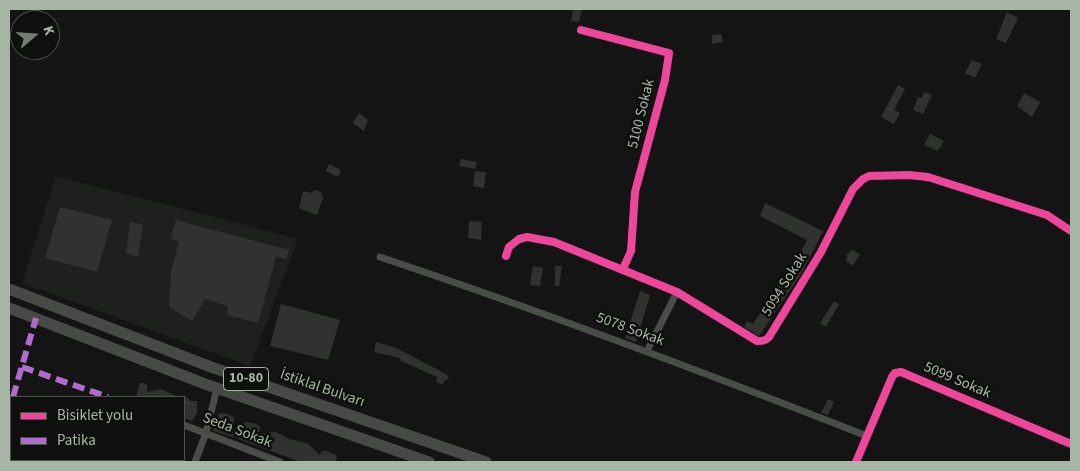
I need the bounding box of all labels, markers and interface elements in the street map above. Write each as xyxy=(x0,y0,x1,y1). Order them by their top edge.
north arrow xyxy=(10,10,60,60)
text: K xyxy=(37,23,59,38)
street label: 5100 Sokak xyxy=(625,77,659,151)
street label: 5094 Sokak xyxy=(758,250,812,320)
street label: 5078 Sokak xyxy=(593,309,667,351)
street label: 5099 Sokak xyxy=(921,359,993,403)
street label: İstiklal Bulvarı xyxy=(277,366,367,412)
road number: 10-80 xyxy=(224,368,268,390)
legend xyxy=(10,396,185,461)
text: Bisiklet yolu xyxy=(57,405,133,426)
street label: Seda Sokak xyxy=(200,410,274,452)
text: Patika xyxy=(57,430,96,451)

